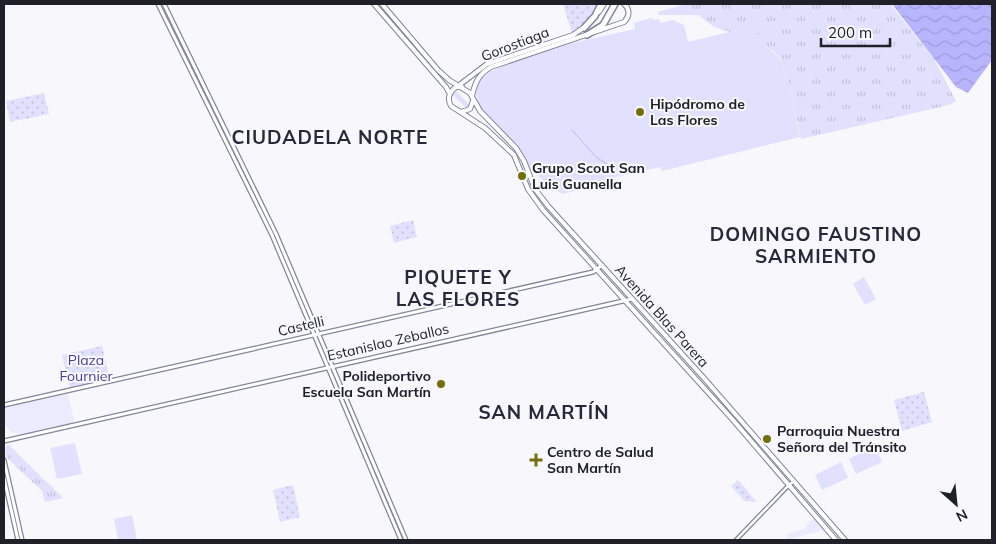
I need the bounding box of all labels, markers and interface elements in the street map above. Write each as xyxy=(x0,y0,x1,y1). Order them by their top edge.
scale bar xyxy=(821,15,890,47)
street label: Gorostiaga xyxy=(478,23,552,65)
text: 200 m xyxy=(828,23,872,42)
place label: Hipódromo de Las Flores xyxy=(650,95,745,129)
marker: Hipódromo de Las Flores xyxy=(634,106,646,118)
district label: CIUDADELA NORTE xyxy=(232,125,428,149)
place label: Grupo Scout San Luis Guanella xyxy=(532,159,645,193)
marker: Grupo Scout San Luis Guanella xyxy=(516,170,528,182)
district label: DOMINGO FAUSTINO SARMIENTO xyxy=(710,222,922,268)
street label: Avenida Blas Parera xyxy=(611,261,713,371)
district label: PIQUETE Y LAS FLORES xyxy=(396,265,520,311)
street label: Castelli xyxy=(276,312,326,340)
street label: Estanislao Zeballos xyxy=(325,319,451,365)
park label: Plaza Fournier xyxy=(60,351,113,385)
place label: Polideportivo Escuela San Martín xyxy=(302,367,431,401)
marker: Polideportivo Escuela San Martín xyxy=(435,378,447,390)
district label: SAN MARTÍN xyxy=(478,400,610,424)
place label: Parroquia Nuestra Señora del Tránsito xyxy=(777,422,907,456)
marker: Parroquia Nuestra Señora del Tránsito xyxy=(761,433,773,445)
place label: Centro de Salud San Martín xyxy=(547,443,654,477)
marker: Centro de Salud San Martín xyxy=(529,453,543,467)
north arrow xyxy=(931,479,981,529)
text: N xyxy=(953,505,971,526)

